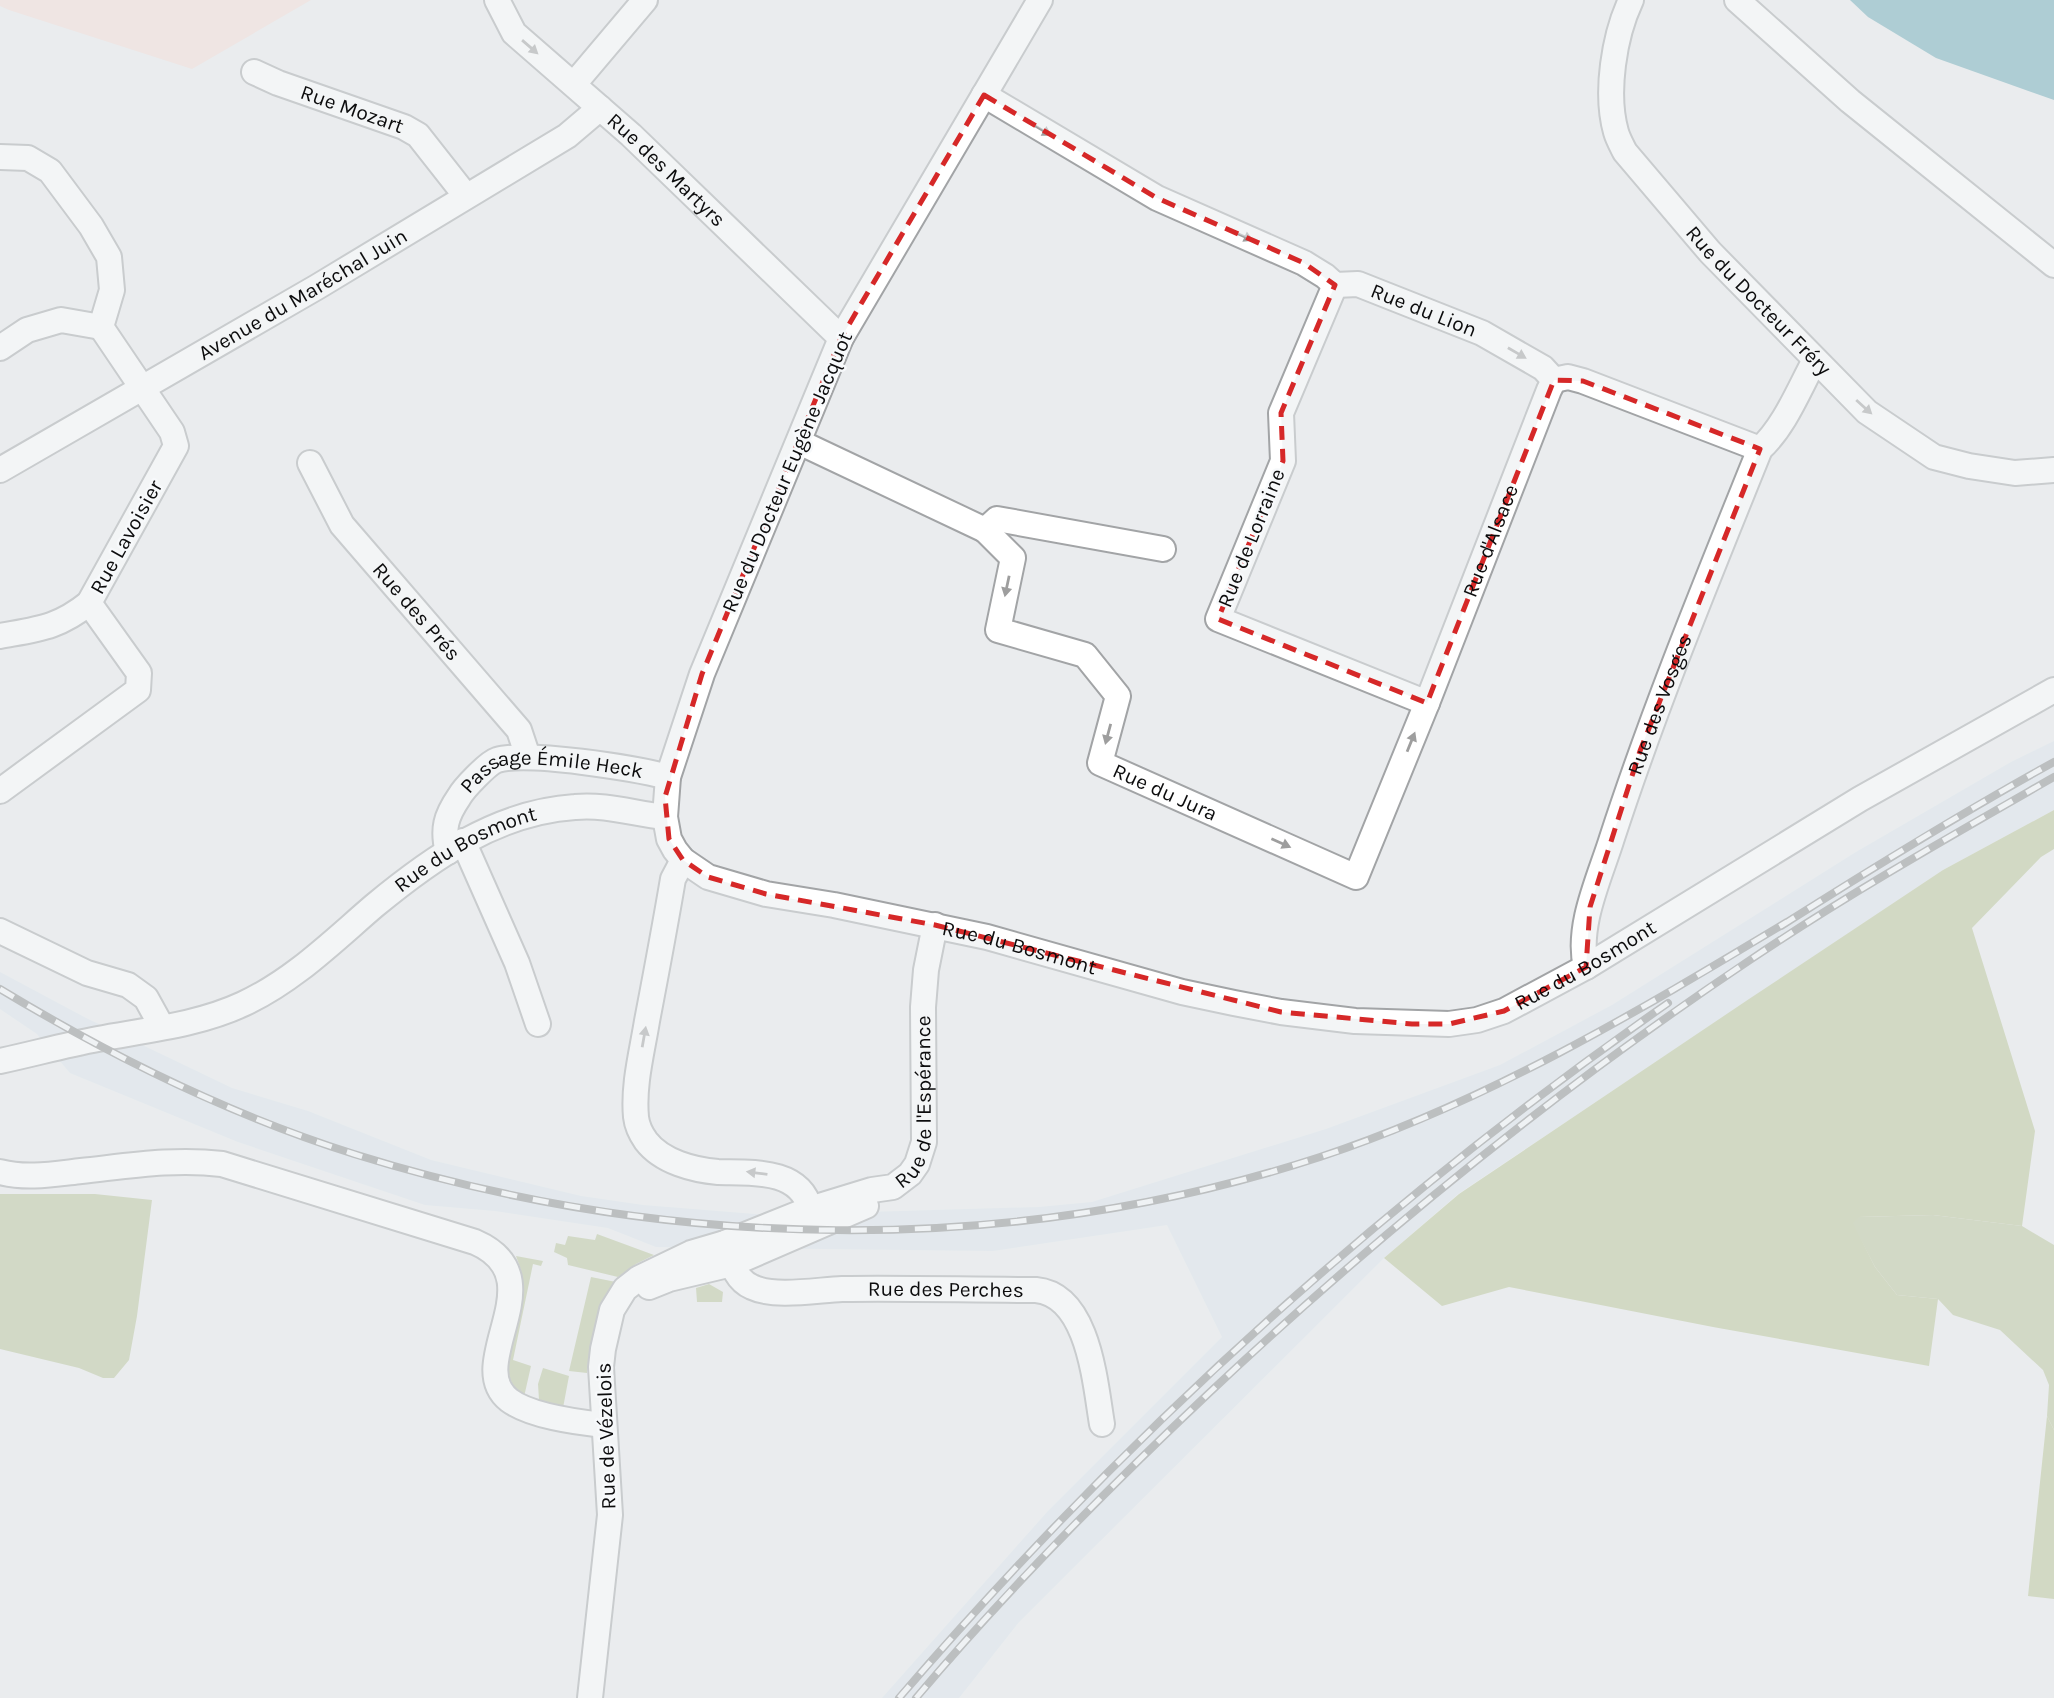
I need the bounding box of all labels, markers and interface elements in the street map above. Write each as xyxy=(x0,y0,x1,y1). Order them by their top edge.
one-way arrow xyxy=(521,39,538,54)
street label: Rue Mozart xyxy=(297,80,407,138)
street label: Rue des Martyrs xyxy=(603,108,730,232)
one-way arrow xyxy=(1033,124,1052,137)
street label: Rue du Docteur Fréry xyxy=(1681,221,1836,380)
street label: Avenue du Maréchal Juin xyxy=(194,223,411,365)
one-way arrow xyxy=(1233,230,1253,242)
street label: Rue du Lion xyxy=(1367,278,1480,342)
street label: Rue du Docteur Eugène Jacquot xyxy=(717,328,857,616)
one-way arrow xyxy=(1507,346,1526,359)
one-way arrow xyxy=(1855,399,1872,415)
street label: Rue de Lorraine xyxy=(1212,465,1290,611)
street label: Rue Lavoisier xyxy=(85,475,167,598)
street label: Rue d'Alsace xyxy=(1457,481,1523,600)
street label: Rue des Prés xyxy=(368,558,466,665)
one-way arrow xyxy=(1002,575,1013,597)
street label: Rue des Vosges xyxy=(1622,631,1697,778)
one-way arrow xyxy=(1102,723,1113,745)
one-way arrow xyxy=(1405,732,1417,752)
street label: Passage Émile Heck xyxy=(455,745,645,798)
street label: Rue du Jura xyxy=(1109,758,1221,826)
street label: Rue du Bosmont xyxy=(389,801,539,897)
one-way arrow xyxy=(1271,837,1291,849)
street label: Rue du Bosmont xyxy=(1510,915,1660,1015)
street label: Rue du Bosmont xyxy=(940,916,1100,979)
street label: Rue de l'Espérance xyxy=(890,1015,936,1193)
one-way arrow xyxy=(639,1026,650,1048)
one-way arrow xyxy=(746,1167,768,1178)
street label: Rue des Perches xyxy=(868,1277,1024,1302)
street label: Rue de Vézelois xyxy=(591,1362,621,1510)

